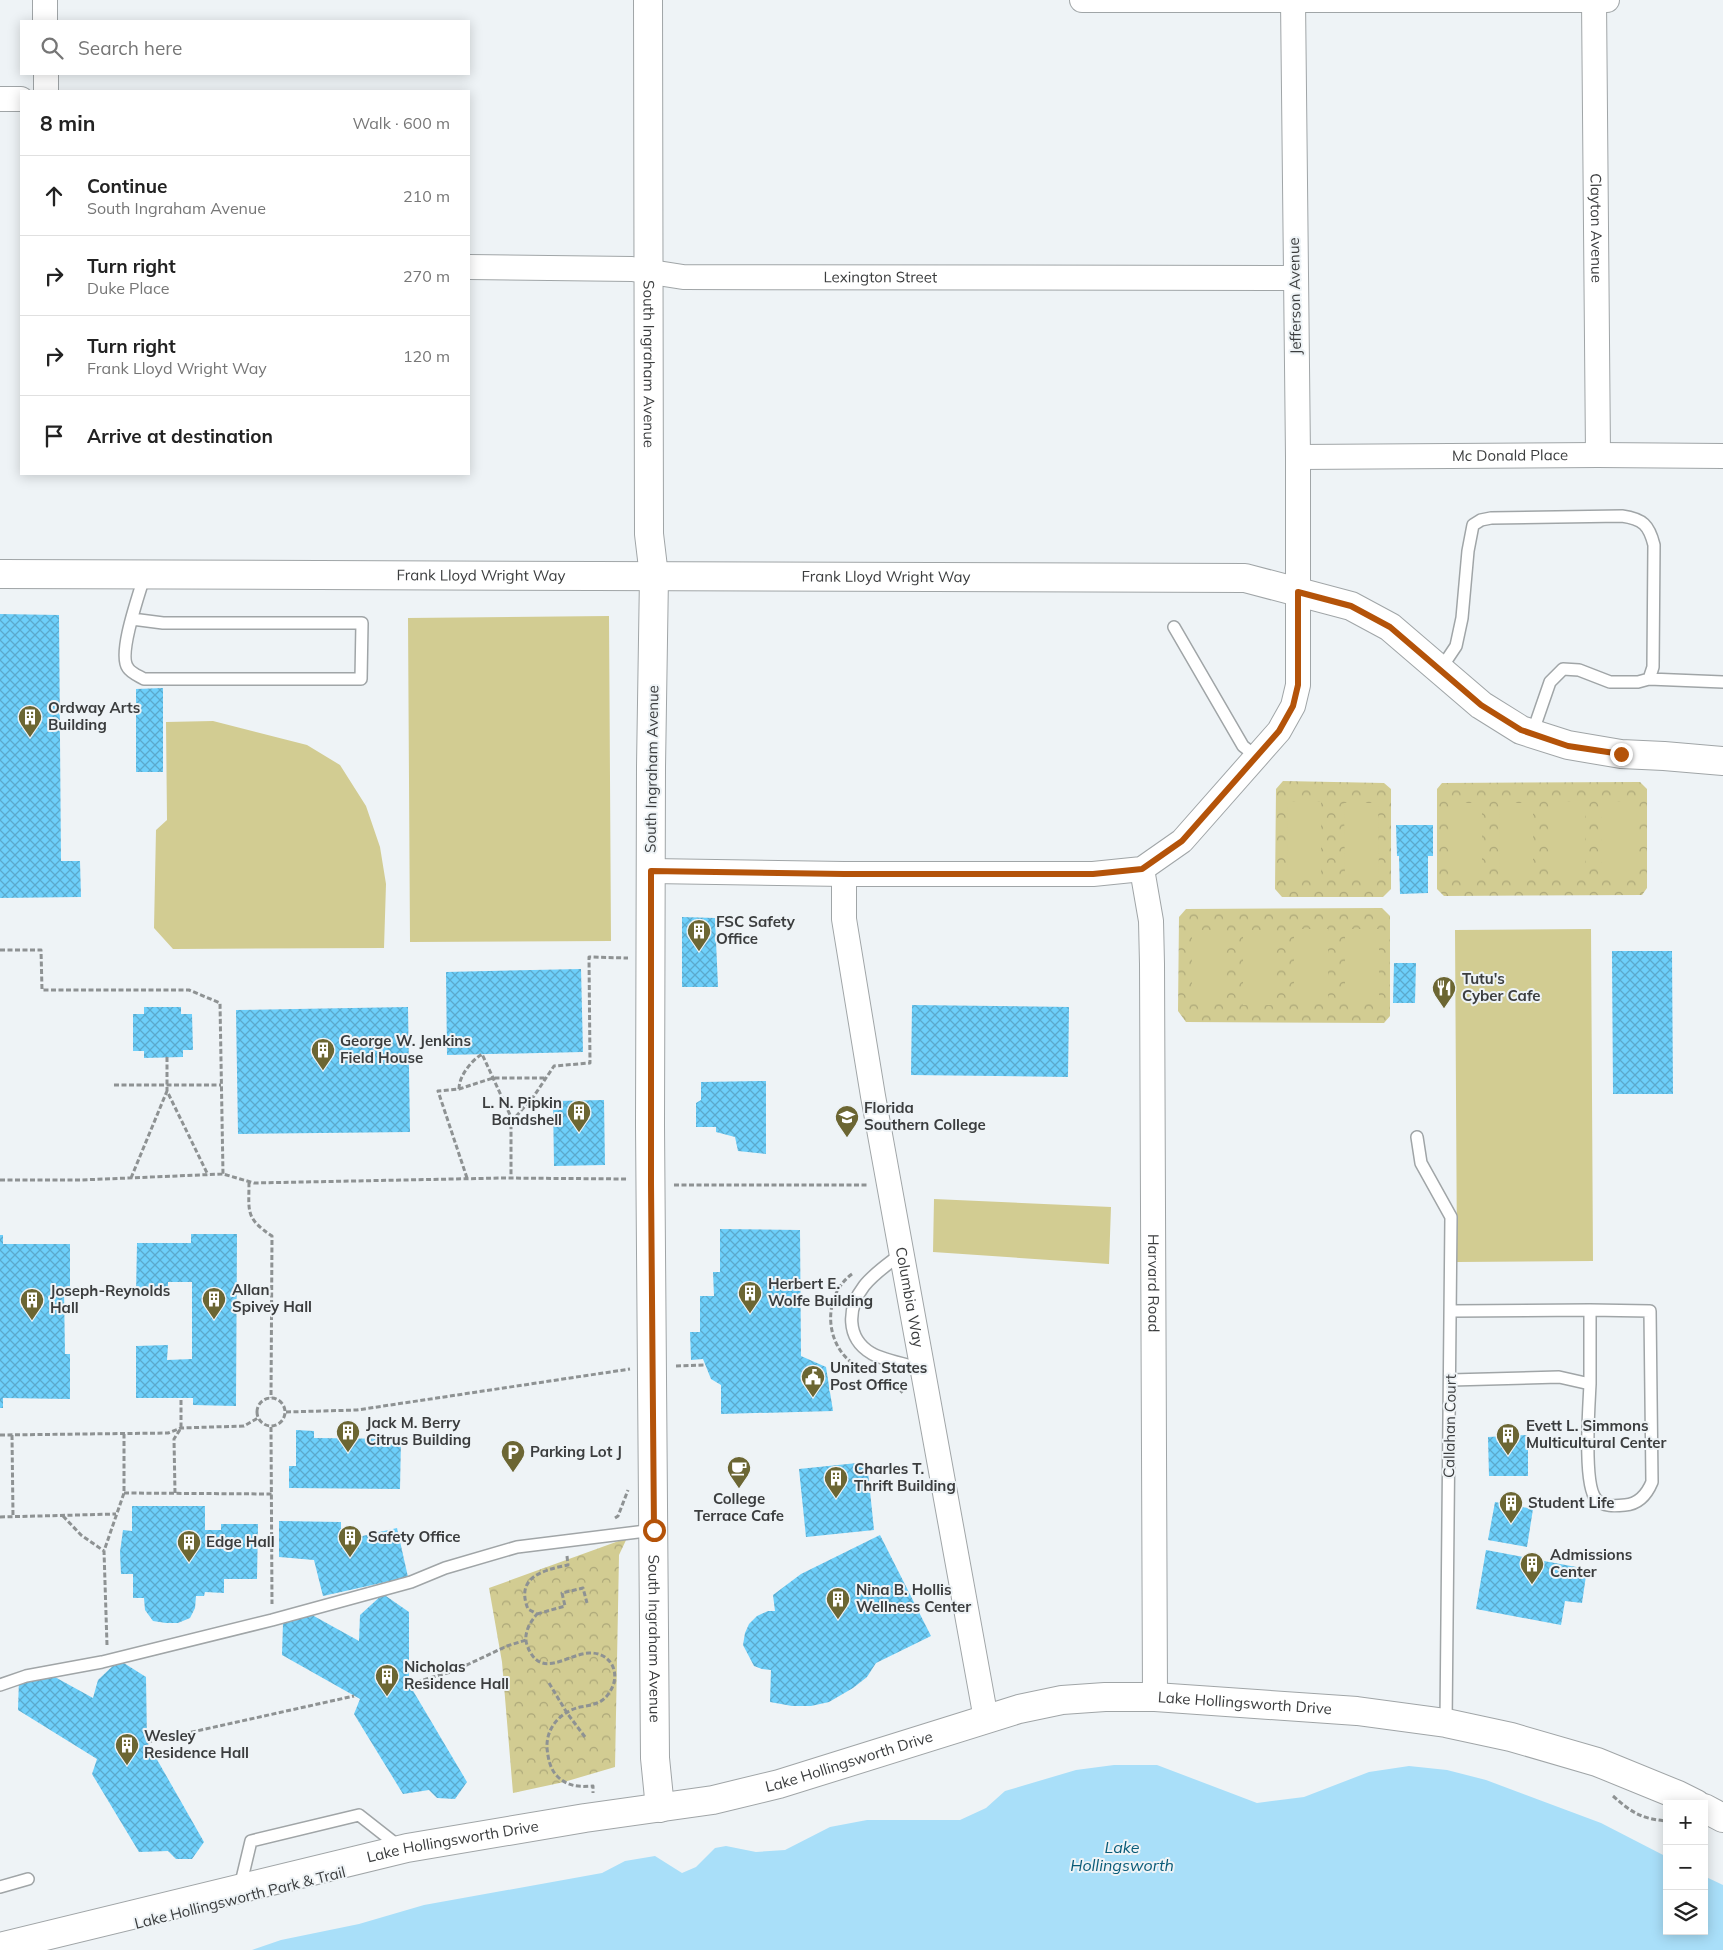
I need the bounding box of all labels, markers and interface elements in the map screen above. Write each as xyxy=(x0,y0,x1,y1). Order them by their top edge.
search box xyxy=(20,20,470,75)
icon: search xyxy=(38,34,66,62)
text: Search here xyxy=(78,36,182,60)
text: 8 min xyxy=(40,110,95,136)
text: Walk · 600 m xyxy=(352,113,450,133)
street label: Clayton Avenue xyxy=(1587,173,1606,283)
text: Continue xyxy=(87,174,167,198)
icon: ahead xyxy=(40,182,68,210)
text: 210 m xyxy=(403,186,450,206)
text: South Ingraham Avenue xyxy=(87,198,266,218)
street label: Jefferson Avenue xyxy=(1284,237,1305,355)
text: Turn right xyxy=(87,254,176,278)
icon: right xyxy=(40,262,68,290)
text: 270 m xyxy=(403,266,450,286)
street label: Lexington Street xyxy=(823,267,937,286)
text: Duke Place xyxy=(87,278,169,298)
street label: South Ingraham Avenue xyxy=(640,280,659,448)
text: Turn right xyxy=(87,334,176,358)
icon: right xyxy=(40,342,68,370)
text: 120 m xyxy=(403,346,450,366)
text: Frank Lloyd Wright Way xyxy=(87,358,267,378)
icon: arrive xyxy=(40,422,68,450)
text: Arrive at destination xyxy=(87,424,273,448)
street label: Mc Donald Place xyxy=(1452,445,1568,465)
street label: Frank Lloyd Wright Way xyxy=(397,565,565,585)
street label: Frank Lloyd Wright Way xyxy=(802,567,970,586)
street label: South Ingraham Avenue xyxy=(641,685,662,853)
place label: Ordway Arts Building xyxy=(48,698,140,734)
building icon: Ordway Arts Building xyxy=(17,704,43,738)
route end xyxy=(1610,743,1633,766)
place label: FSC Safety Office xyxy=(716,912,796,948)
building icon: FSC Safety Office xyxy=(686,918,712,952)
place label: Tutu's Cyber Cafe xyxy=(1462,969,1540,1005)
restaurant icon: Tutu's Cyber Cafe xyxy=(1431,975,1457,1009)
place label: George W. Jenkins Field House xyxy=(340,1031,471,1067)
building icon: George W. Jenkins Field House xyxy=(310,1037,336,1071)
place label: L. N. Pipkin Bandshell xyxy=(482,1093,562,1129)
place label: Florida Southern College xyxy=(864,1098,986,1134)
building icon: L. N. Pipkin Bandshell xyxy=(566,1099,592,1133)
school or university icon: Florida Southern College xyxy=(834,1104,860,1138)
street label: Harvard Road xyxy=(1144,1234,1164,1332)
street label: Columbia Way xyxy=(892,1245,928,1349)
place label: Herbert E. Wolfe Building xyxy=(768,1274,873,1310)
place label: Allan Spivey Hall xyxy=(232,1280,312,1316)
building icon: Herbert E. Wolfe Building xyxy=(737,1280,763,1314)
place label: Joseph-Reynolds Hall xyxy=(50,1281,170,1317)
building icon: Allan Spivey Hall xyxy=(201,1286,227,1320)
building icon: Joseph-Reynolds Hall xyxy=(19,1287,45,1321)
place label: United States Post Office xyxy=(830,1358,927,1394)
public building icon: United States Post Office xyxy=(800,1364,826,1398)
street label: Callahan Court xyxy=(1439,1374,1460,1478)
place label: Jack M. Berry Citrus Building xyxy=(366,1413,471,1449)
place label: Evett L. Simmons Multicultural Center xyxy=(1526,1416,1667,1452)
building icon: Jack M. Berry Citrus Building xyxy=(335,1419,361,1453)
building icon: Evett L. Simmons Multicultural Center xyxy=(1495,1422,1521,1456)
parking icon: Parking Lot J xyxy=(500,1439,526,1473)
place label: Parking Lot J xyxy=(530,1442,622,1461)
cafe icon: College Terrace Cafe xyxy=(726,1455,752,1489)
place label: Charles T. Thrift Building xyxy=(854,1459,956,1495)
building icon: Charles T. Thrift Building xyxy=(823,1465,849,1499)
place label: College Terrace Cafe xyxy=(694,1489,784,1525)
building icon: Student Life xyxy=(1498,1490,1524,1524)
place label: Student Life xyxy=(1528,1493,1614,1512)
route start xyxy=(643,1519,666,1542)
building icon: Safety Office xyxy=(337,1524,363,1558)
place label: Safety Office xyxy=(368,1527,461,1546)
building icon: Edge Hall xyxy=(176,1529,202,1563)
place label: Edge Hall xyxy=(206,1532,275,1551)
place label: Admissions Center xyxy=(1550,1545,1632,1581)
building icon: Admissions Center xyxy=(1519,1551,1545,1585)
street label: South Ingraham Avenue xyxy=(644,1555,665,1723)
place label: Nina B. Hollis Wellness Center xyxy=(856,1580,971,1616)
building icon: Nina B. Hollis Wellness Center xyxy=(825,1586,851,1620)
place label: Nicholas Residence Hall xyxy=(404,1657,509,1693)
building icon: Nicholas Residence Hall xyxy=(374,1663,400,1697)
street label: Lake Hollingsworth Drive xyxy=(1157,1687,1332,1718)
place label: Wesley Residence Hall xyxy=(144,1726,249,1762)
street label: Lake Hollingsworth Drive xyxy=(763,1727,935,1796)
building icon: Wesley Residence Hall xyxy=(114,1732,140,1766)
map controls xyxy=(1663,1800,1708,1935)
button: + xyxy=(1663,1800,1708,1845)
street label: Lake Hollingsworth Drive xyxy=(365,1816,540,1866)
water label: Lake Hollingsworth xyxy=(1070,1837,1174,1875)
button: − xyxy=(1663,1845,1708,1890)
street label: Lake Hollingsworth Park & Trail xyxy=(132,1862,347,1933)
button: layers xyxy=(1663,1890,1708,1935)

